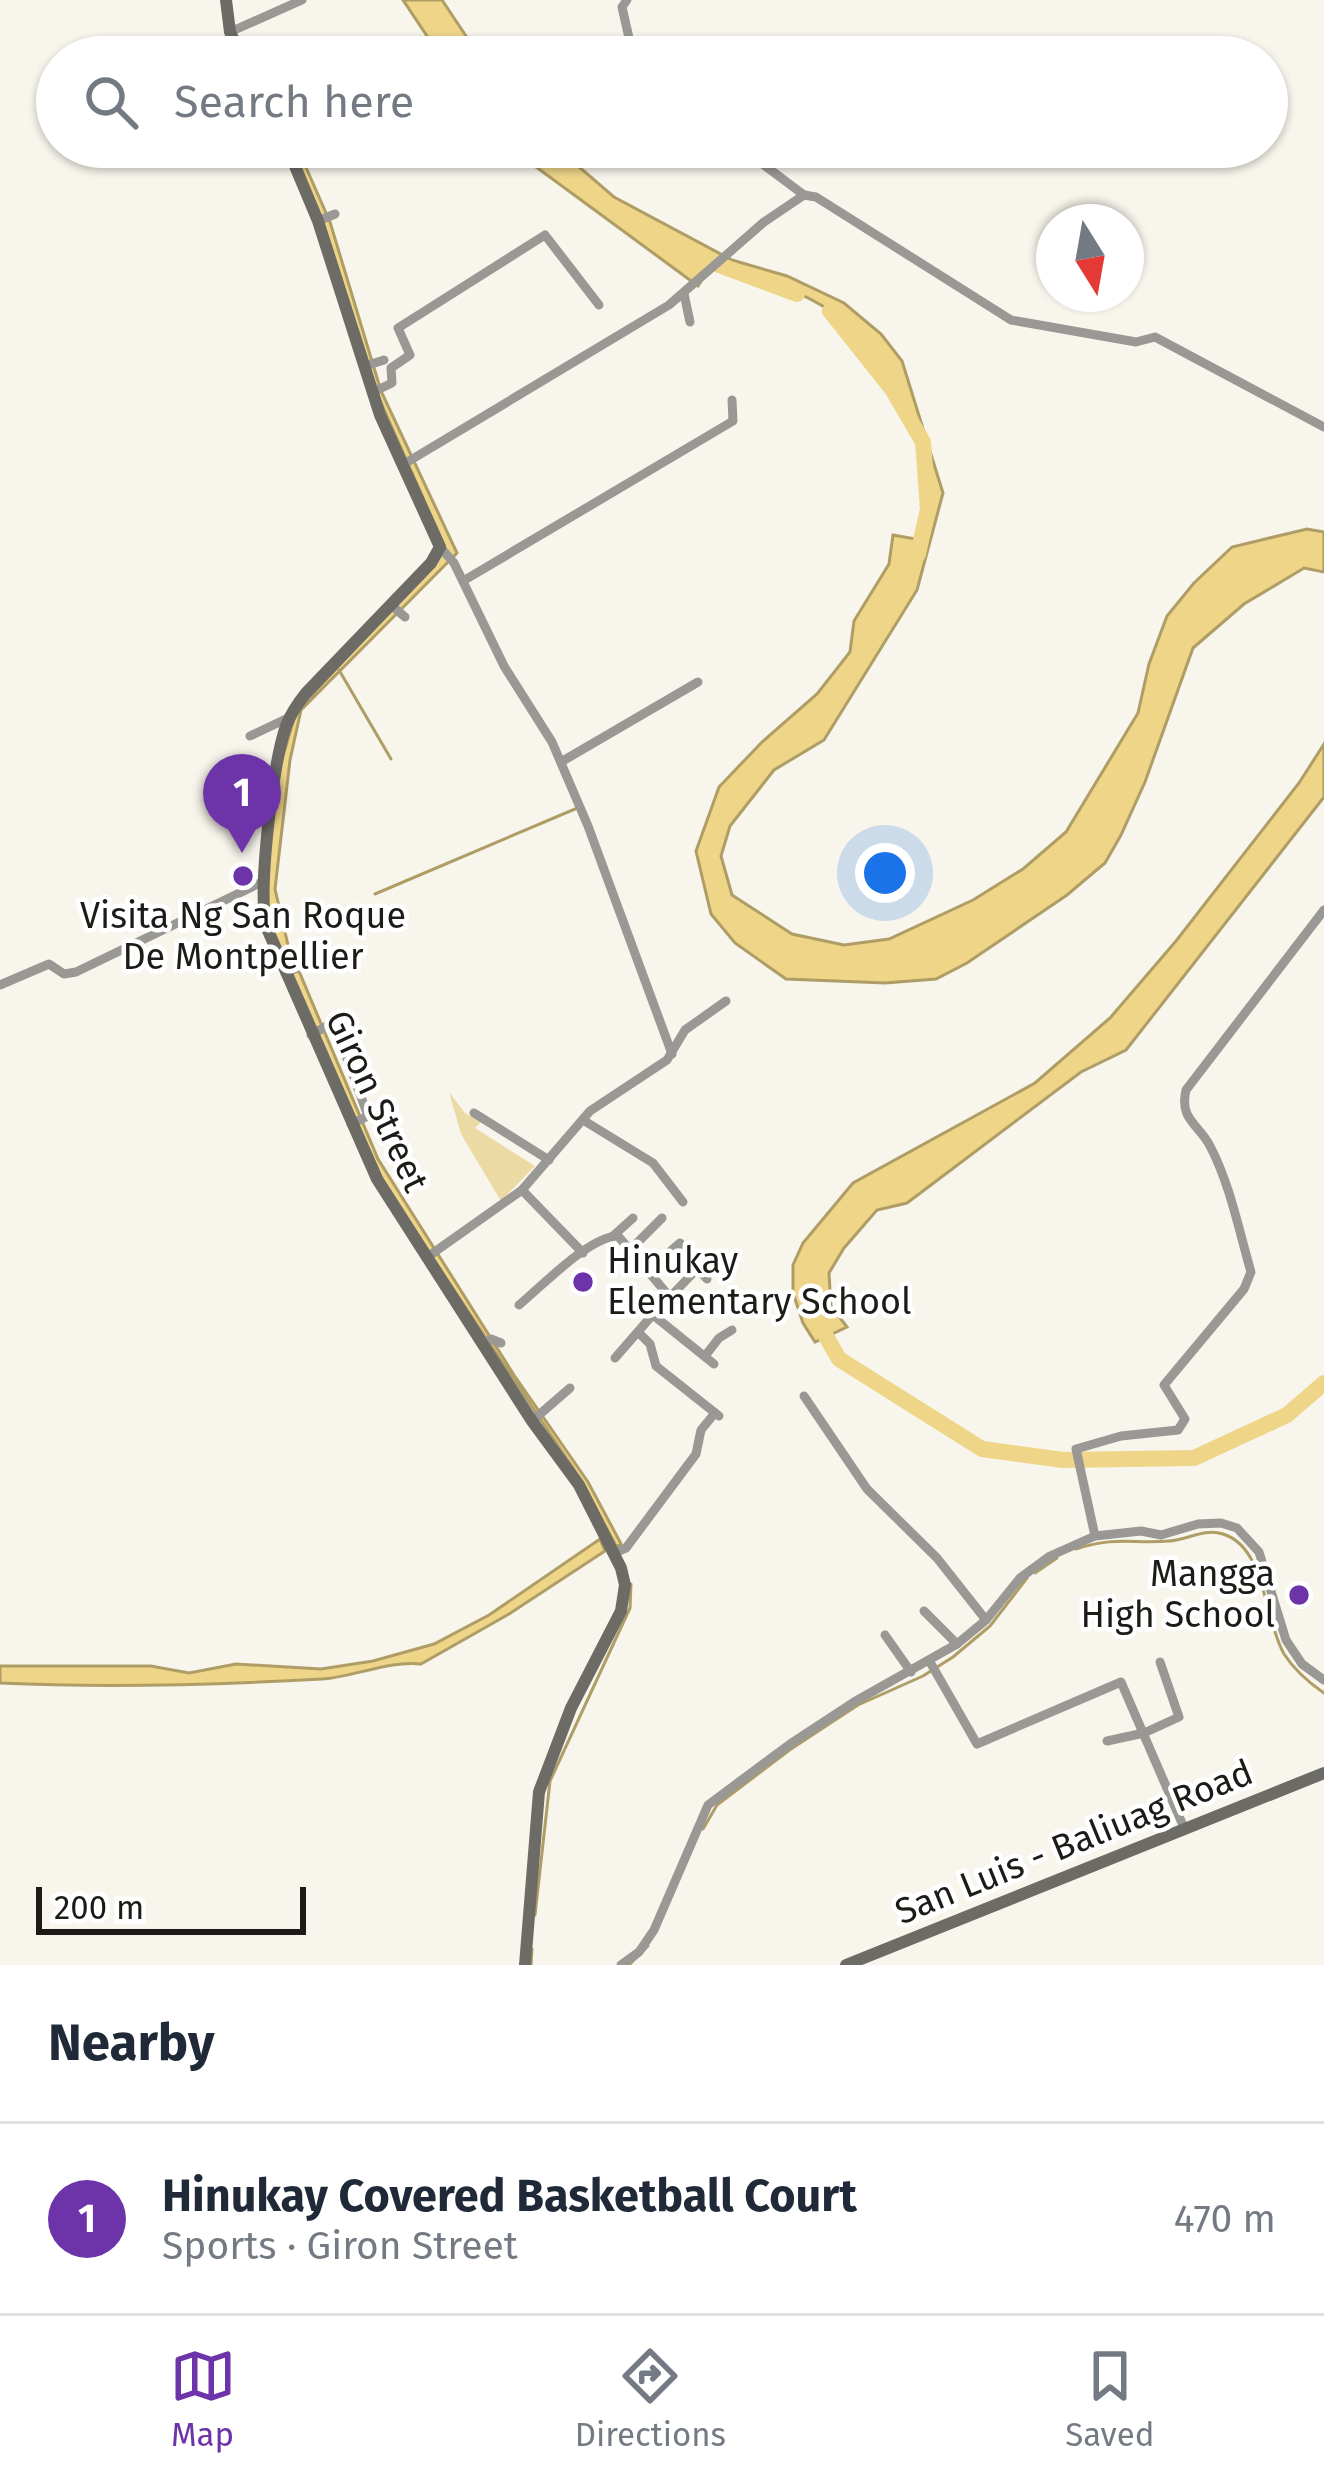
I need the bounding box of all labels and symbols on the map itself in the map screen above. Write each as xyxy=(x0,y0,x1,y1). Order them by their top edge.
north arrow xyxy=(1036,204,1144,312)
pin: 1 xyxy=(203,754,281,853)
your location xyxy=(855,843,915,903)
marker: Visita Ng San Roque De Montpellier xyxy=(230,863,256,889)
place label: Visita Ng San Roque De Montpellier xyxy=(80,894,406,979)
street label: Giron Street xyxy=(316,1003,438,1199)
place label: Hinukay Elementary School xyxy=(607,1239,912,1324)
marker: Hinukay Elementary School xyxy=(570,1269,596,1295)
place label: Mangga High School xyxy=(1080,1552,1275,1637)
marker: Mangga High School xyxy=(1286,1582,1312,1608)
street label: San Luis - Baliuag Road xyxy=(889,1750,1259,1934)
scale bar xyxy=(36,1881,306,1934)

